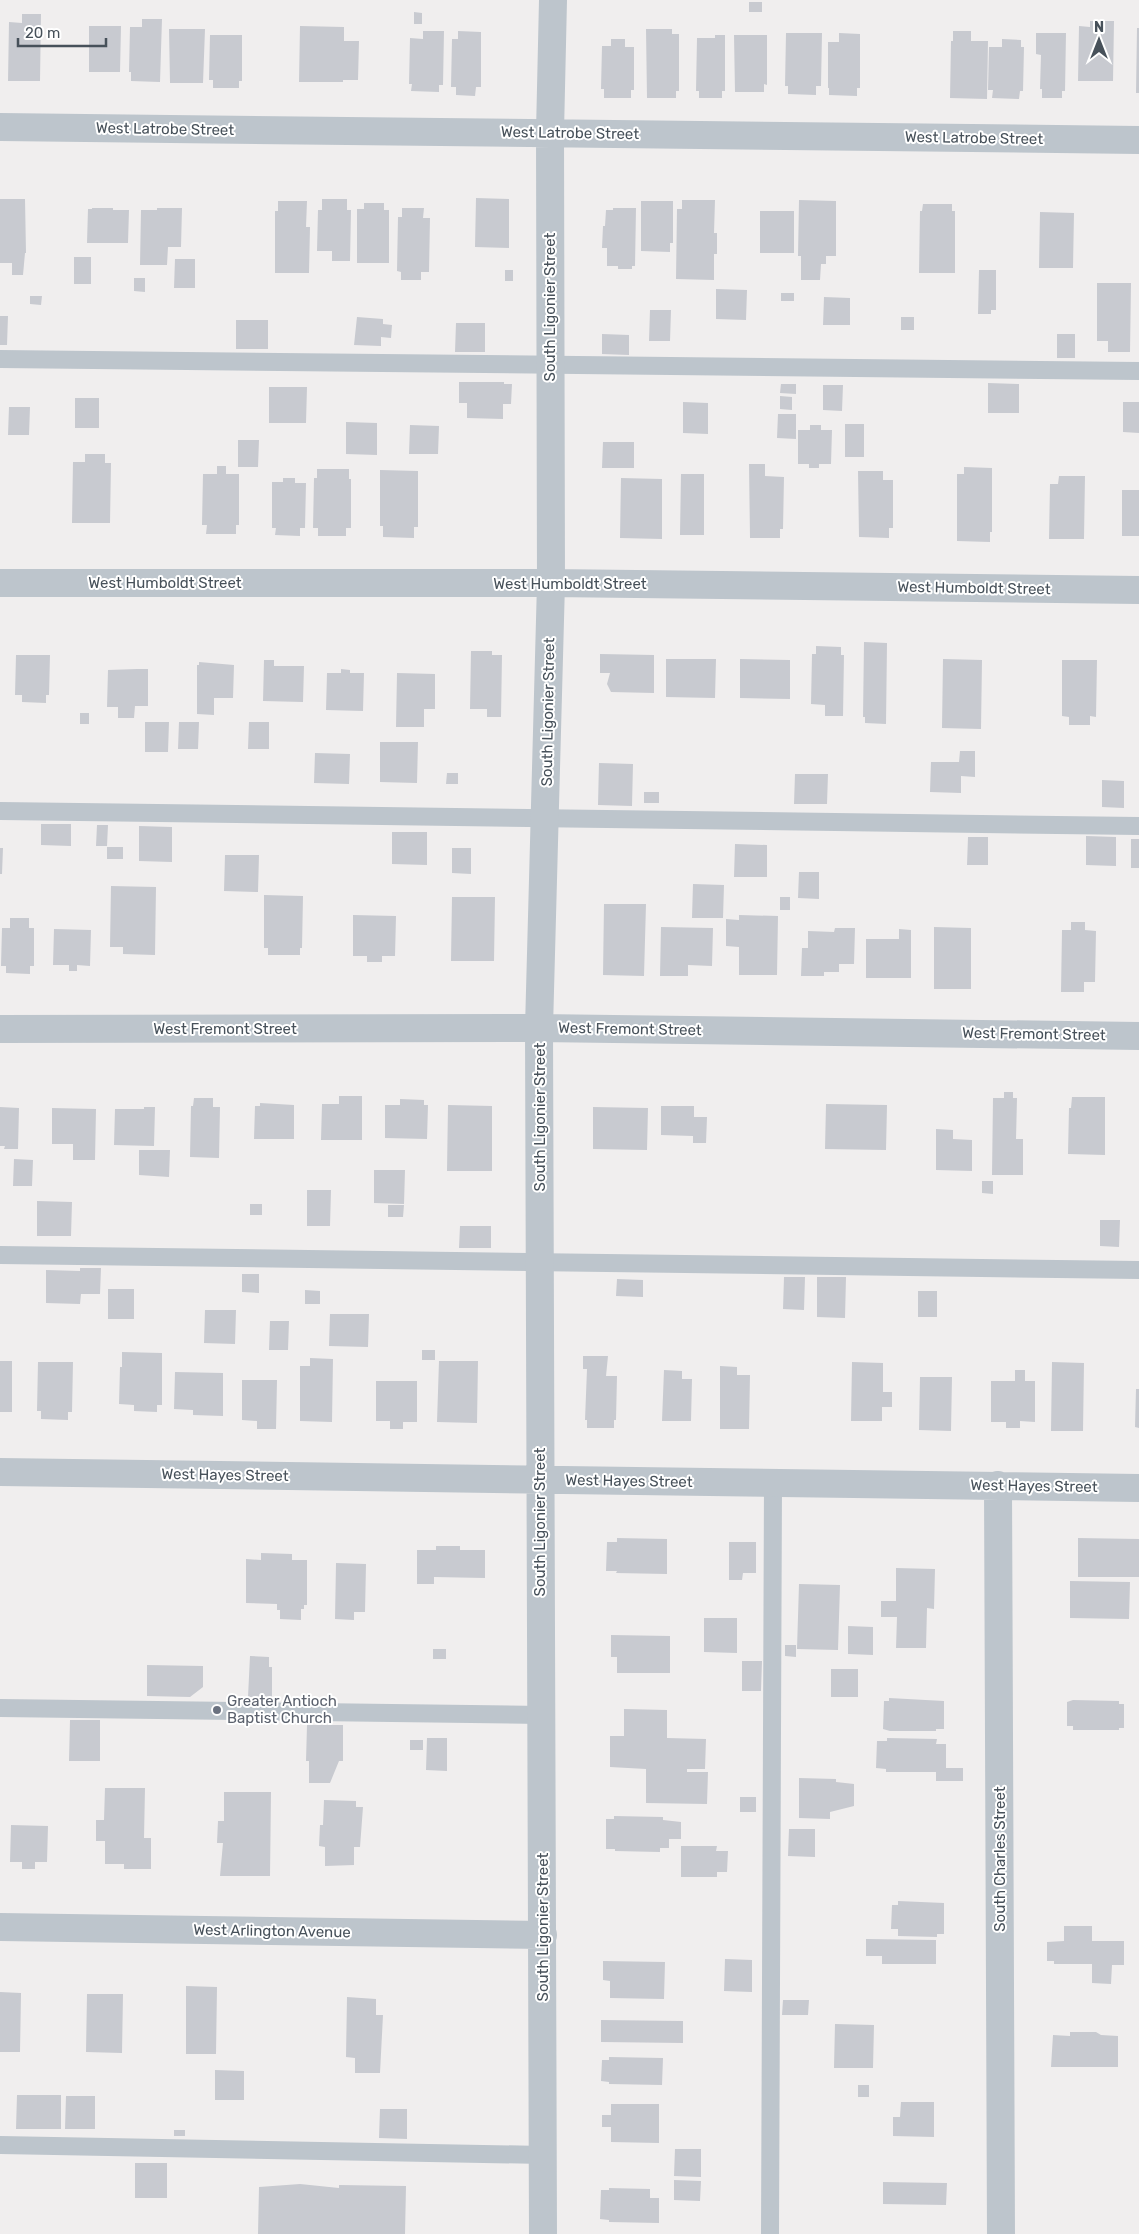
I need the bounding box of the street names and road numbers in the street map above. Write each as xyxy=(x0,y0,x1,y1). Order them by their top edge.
street label: West Latrobe Street xyxy=(96,119,234,139)
street label: West Latrobe Street xyxy=(501,123,639,143)
street label: West Latrobe Street xyxy=(905,128,1043,148)
street label: South Ligonier Street xyxy=(541,232,559,381)
street label: West Humboldt Street xyxy=(88,574,242,592)
street label: West Humboldt Street xyxy=(493,575,647,593)
street label: West Humboldt Street xyxy=(897,578,1051,598)
street label: South Ligonier Street xyxy=(538,637,558,787)
street label: West Fremont Street xyxy=(558,1019,702,1039)
street label: West Fremont Street xyxy=(153,1020,297,1038)
street label: West Fremont Street xyxy=(962,1024,1106,1044)
street label: South Ligonier Street xyxy=(531,1042,549,1191)
street label: South Ligonier Street xyxy=(531,1447,549,1596)
street label: West Hayes Street xyxy=(161,1465,289,1485)
street label: West Hayes Street xyxy=(565,1471,693,1491)
street label: West Hayes Street xyxy=(970,1476,1098,1496)
street label: South Charles Street xyxy=(991,1786,1009,1932)
street label: South Ligonier Street xyxy=(534,1852,552,2001)
street label: West Arlington Avenue xyxy=(193,1921,351,1941)

